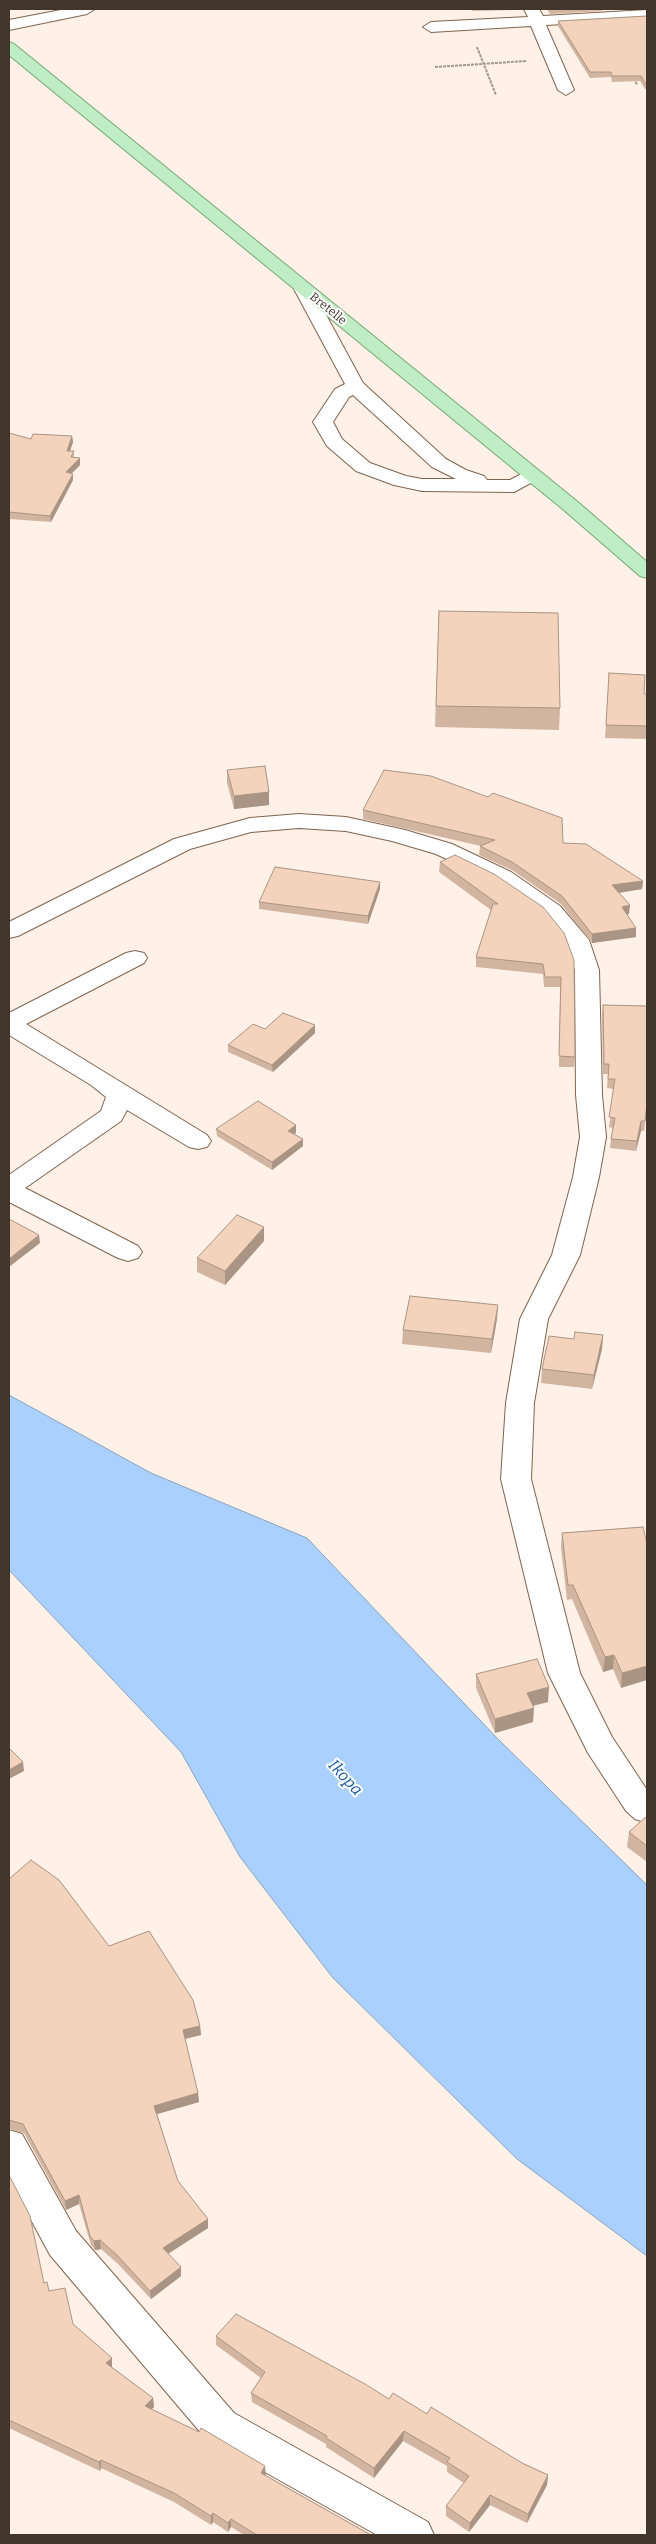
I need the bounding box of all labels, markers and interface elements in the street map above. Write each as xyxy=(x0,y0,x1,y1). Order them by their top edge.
street label: Bretelle xyxy=(307,290,349,328)
water label: Ikopa xyxy=(324,1756,366,1800)

